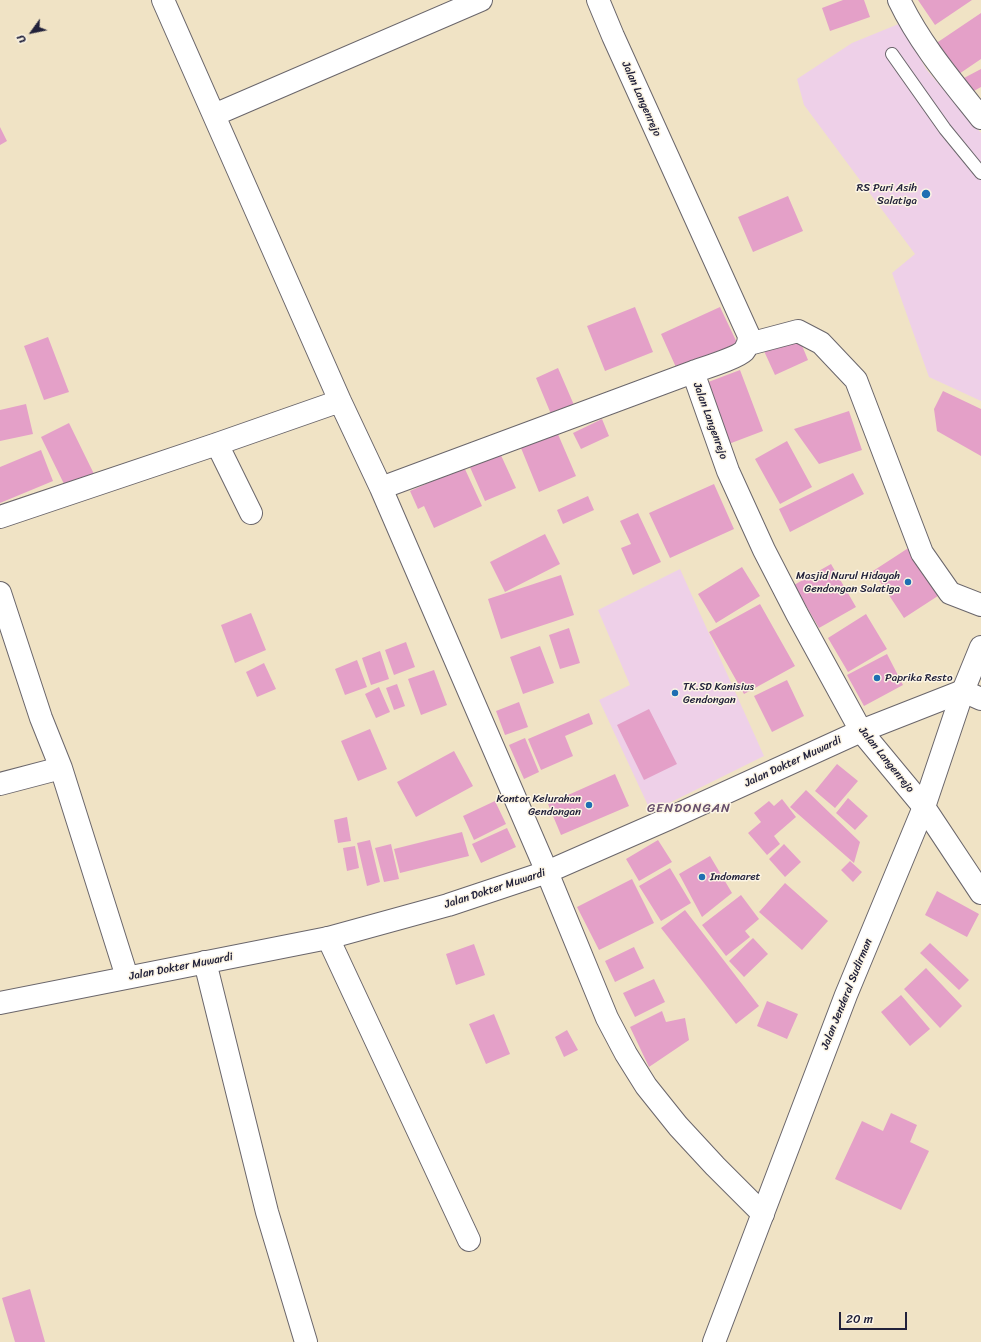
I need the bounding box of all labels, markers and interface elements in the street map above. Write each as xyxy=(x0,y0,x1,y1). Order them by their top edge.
north arrow xyxy=(12,12,52,52)
text: U xyxy=(12,31,31,47)
street label: Jalan Langenrejo xyxy=(619,59,663,139)
place label: RS Puri Asih Salatiga xyxy=(857,181,917,207)
marker: RS Puri Asih Salatiga xyxy=(920,188,932,200)
street label: Jalan Langenrejo xyxy=(690,381,730,461)
place label: Masjid Nurul Hidayah Gendongan Salatiga xyxy=(796,569,900,595)
marker: Masjid Nurul Hidayah Gendongan Salatiga xyxy=(903,577,913,587)
place label: Paprika Resto xyxy=(885,671,953,685)
marker: Paprika Resto xyxy=(872,673,882,683)
place label: TK.SD Kanisius Gendongan xyxy=(683,680,754,706)
marker: TK.SD Kanisius Gendongan xyxy=(670,688,680,698)
street label: Jalan Langenrejo xyxy=(855,724,917,796)
street label: Jalan Dokter Muwardi xyxy=(742,734,844,790)
place label: Kantor Kelurahan Gendongan xyxy=(496,792,581,818)
marker: Kantor Kelurahan Gendongan xyxy=(584,800,594,810)
district label: GENDONGAN xyxy=(647,801,731,817)
street label: Jalan Dokter Muwardi xyxy=(443,866,547,912)
place label: Indomaret xyxy=(710,870,760,884)
marker: Indomaret xyxy=(697,872,707,882)
street label: Jalan Jenderal Sudirman xyxy=(819,937,875,1051)
street label: Jalan Dokter Muwardi xyxy=(128,950,234,984)
scale bar xyxy=(841,1304,909,1330)
text: 20 m xyxy=(846,1308,873,1330)

